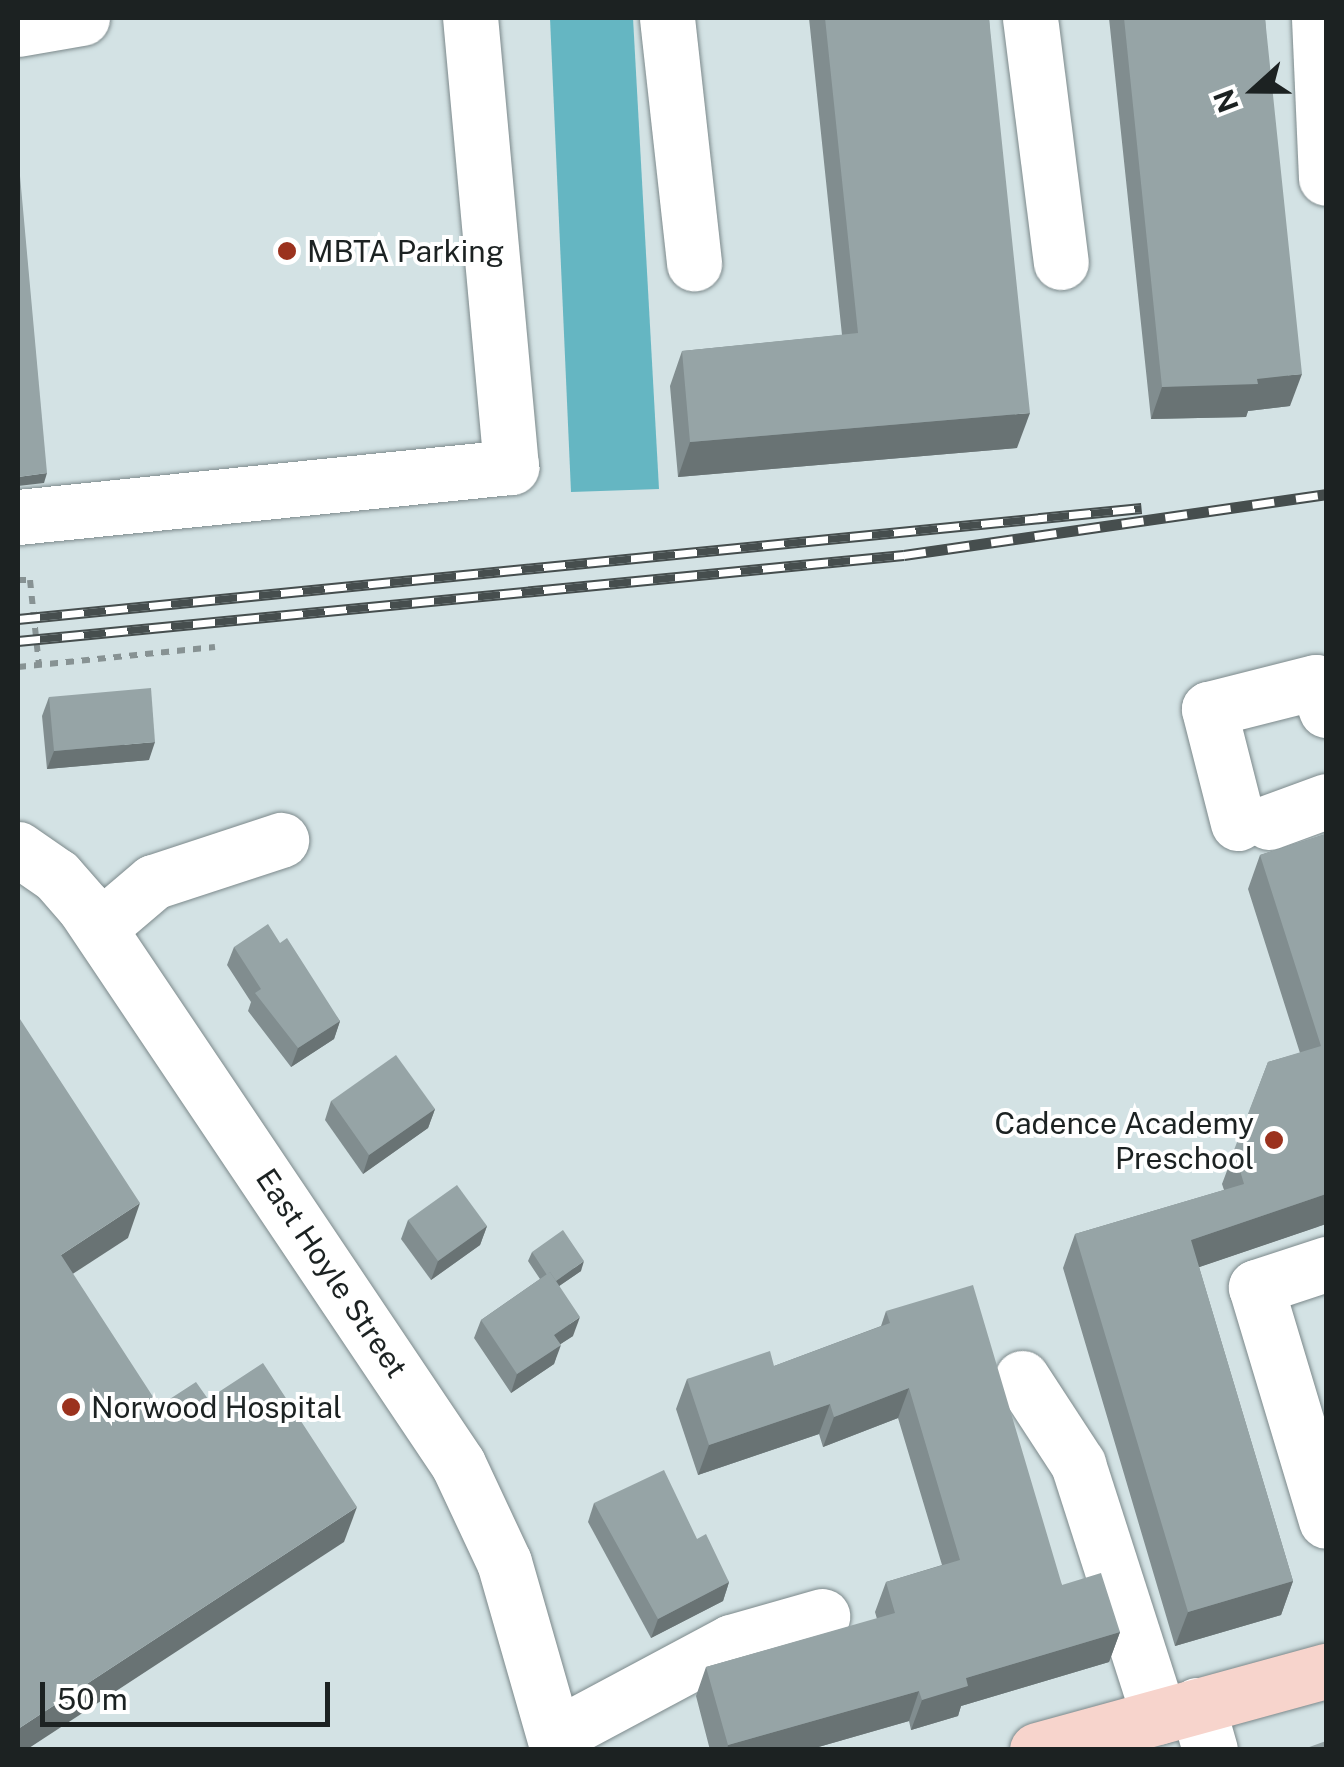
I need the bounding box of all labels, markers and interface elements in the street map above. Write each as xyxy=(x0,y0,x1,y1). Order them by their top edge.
north arrow xyxy=(1204,40,1304,140)
text: N xyxy=(1206,85,1245,117)
place label: MBTA Parking xyxy=(307,233,504,269)
marker: MBTA Parking xyxy=(276,240,298,262)
place label: Cadence Academy Preschool xyxy=(994,1105,1254,1176)
marker: Cadence Academy Preschool xyxy=(1263,1129,1285,1151)
street label: East Hoyle Street xyxy=(249,1162,415,1384)
place label: Norwood Hospital xyxy=(91,1389,342,1425)
marker: Norwood Hospital xyxy=(60,1396,82,1418)
scale bar xyxy=(45,1662,335,1724)
text: 50 m xyxy=(57,1681,128,1717)

